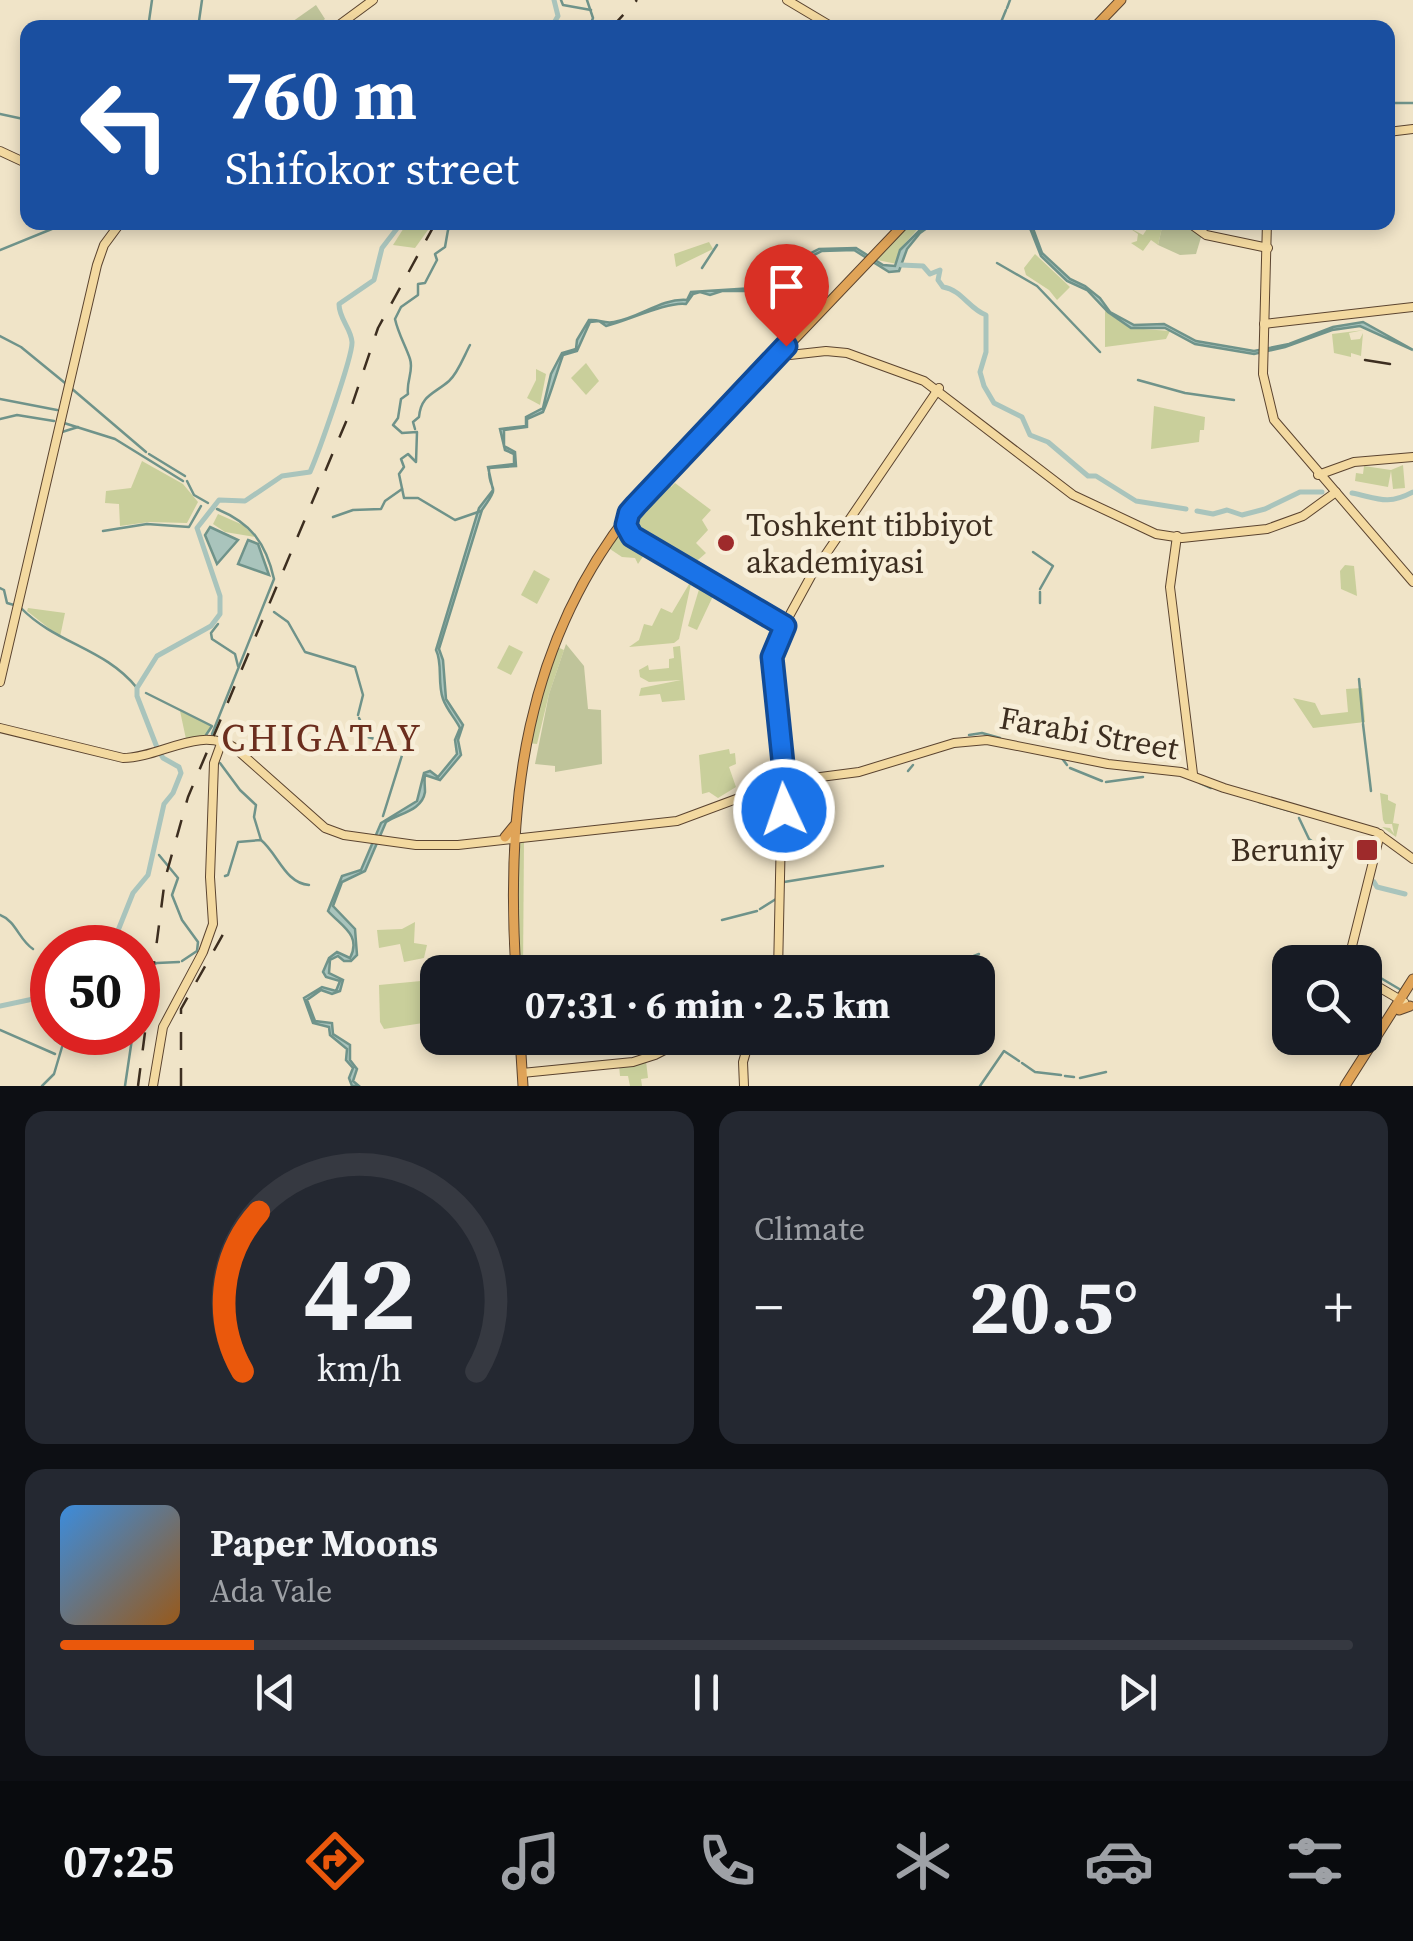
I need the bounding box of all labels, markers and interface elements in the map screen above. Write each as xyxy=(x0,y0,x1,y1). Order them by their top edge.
text: 760 m xyxy=(225,46,417,142)
icon: left xyxy=(60,60,190,190)
text: Shifokor street xyxy=(225,137,519,199)
pin xyxy=(744,244,829,347)
icon: arrive xyxy=(759,259,814,314)
place label: Toshkent tibbiyot akademiyasi xyxy=(746,503,993,584)
marker: Toshkent tibbiyot akademiyasi xyxy=(715,532,737,554)
street label: Farabi Street xyxy=(996,696,1183,770)
district label: CHIGATAY xyxy=(221,712,423,764)
position arrow xyxy=(732,758,836,862)
place label: Beruniy xyxy=(1231,828,1345,872)
marker: Beruniy xyxy=(1354,837,1380,863)
speed limit sign: 50 xyxy=(30,925,160,1055)
map controls xyxy=(1272,945,1382,1055)
button: search xyxy=(1272,945,1382,1055)
text: 07:31 · 6 min · 2.5 km xyxy=(525,979,890,1031)
text: Climate xyxy=(754,1207,865,1251)
text: 42 xyxy=(303,1221,416,1364)
text: 20.5° xyxy=(969,1255,1138,1358)
text: − xyxy=(754,1269,783,1344)
text: + xyxy=(1324,1269,1353,1344)
text: km/h xyxy=(317,1344,402,1393)
text: Paper Moons xyxy=(210,1517,438,1569)
text: Ada Vale xyxy=(210,1569,332,1613)
icon: previous xyxy=(248,1665,303,1720)
icon: pause xyxy=(679,1665,734,1720)
icon: next xyxy=(1110,1665,1165,1720)
icon: directions xyxy=(300,1826,370,1896)
icon: music xyxy=(496,1826,566,1896)
icon: phone xyxy=(692,1826,762,1896)
icon: climate xyxy=(888,1826,958,1896)
icon: car xyxy=(1084,1826,1154,1896)
icon: filters xyxy=(1280,1826,1350,1896)
text: 07:25 xyxy=(63,1830,174,1892)

